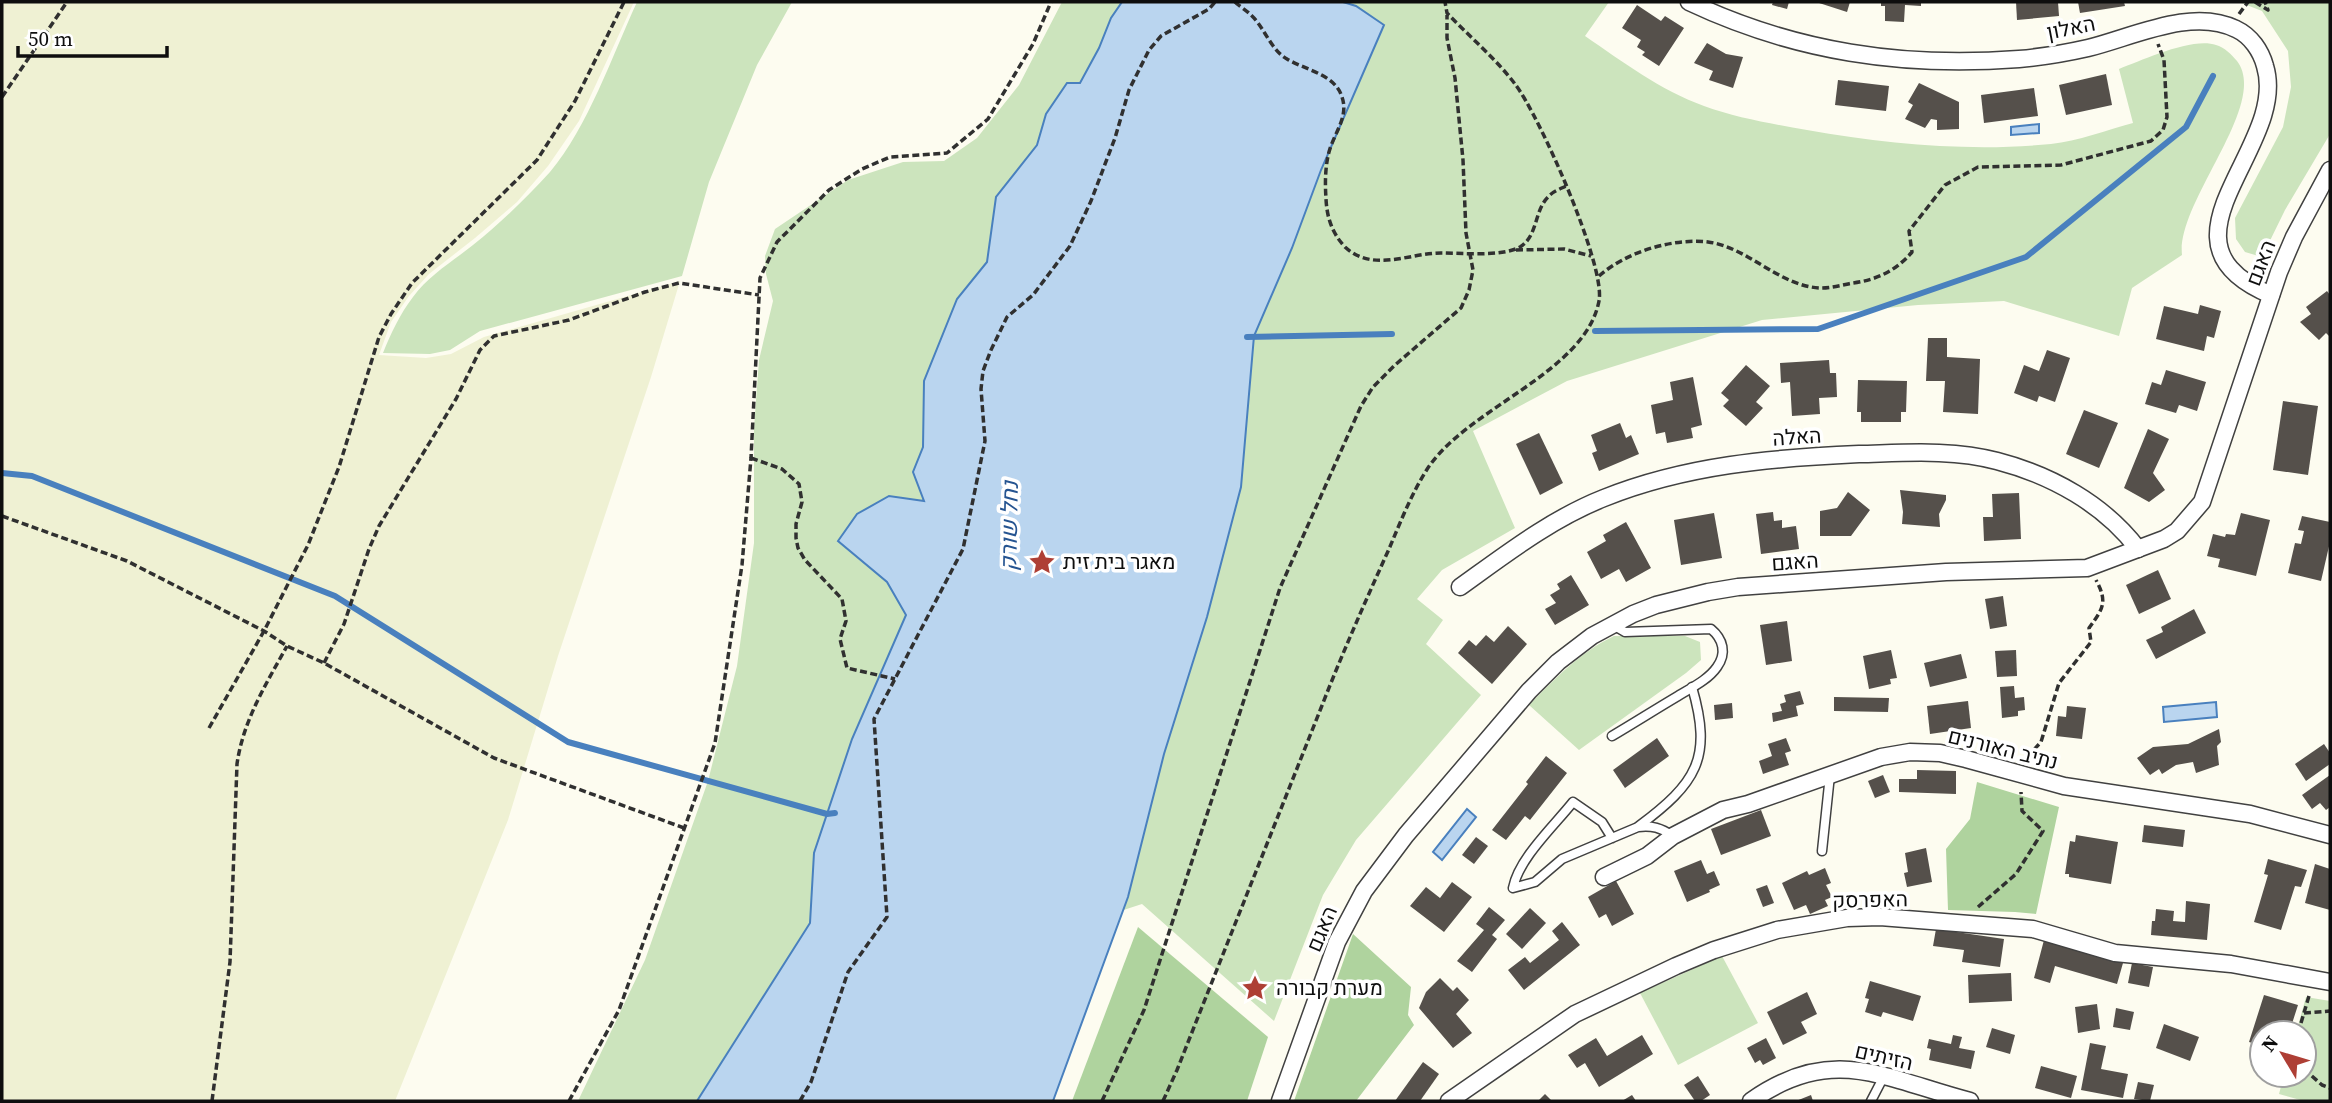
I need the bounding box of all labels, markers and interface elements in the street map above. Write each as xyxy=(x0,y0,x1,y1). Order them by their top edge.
street label: האלון xyxy=(2044,9,2098,46)
scale bar xyxy=(18,14,166,58)
text: 50 m xyxy=(28,24,73,53)
street label: האגם xyxy=(2239,236,2283,290)
street label: האלה xyxy=(1772,420,1822,453)
water label: נחל שורק xyxy=(992,479,1026,571)
street label: האגם xyxy=(1770,545,1820,578)
place icon: מאגר בית זית xyxy=(1027,547,1057,577)
place label: מאגר בית זית xyxy=(1063,547,1175,576)
street label: נתיב האורנים xyxy=(1945,721,2061,776)
street label: האפרסק xyxy=(1832,884,1908,915)
street label: האגם xyxy=(1299,901,1344,956)
place icon: מערת קבורה xyxy=(1240,973,1270,1003)
place label: מערת קבורה xyxy=(1276,973,1383,1002)
north arrow xyxy=(2248,1019,2318,1089)
text: N xyxy=(2255,1030,2284,1057)
street label: הזיתים xyxy=(1852,1036,1916,1077)

